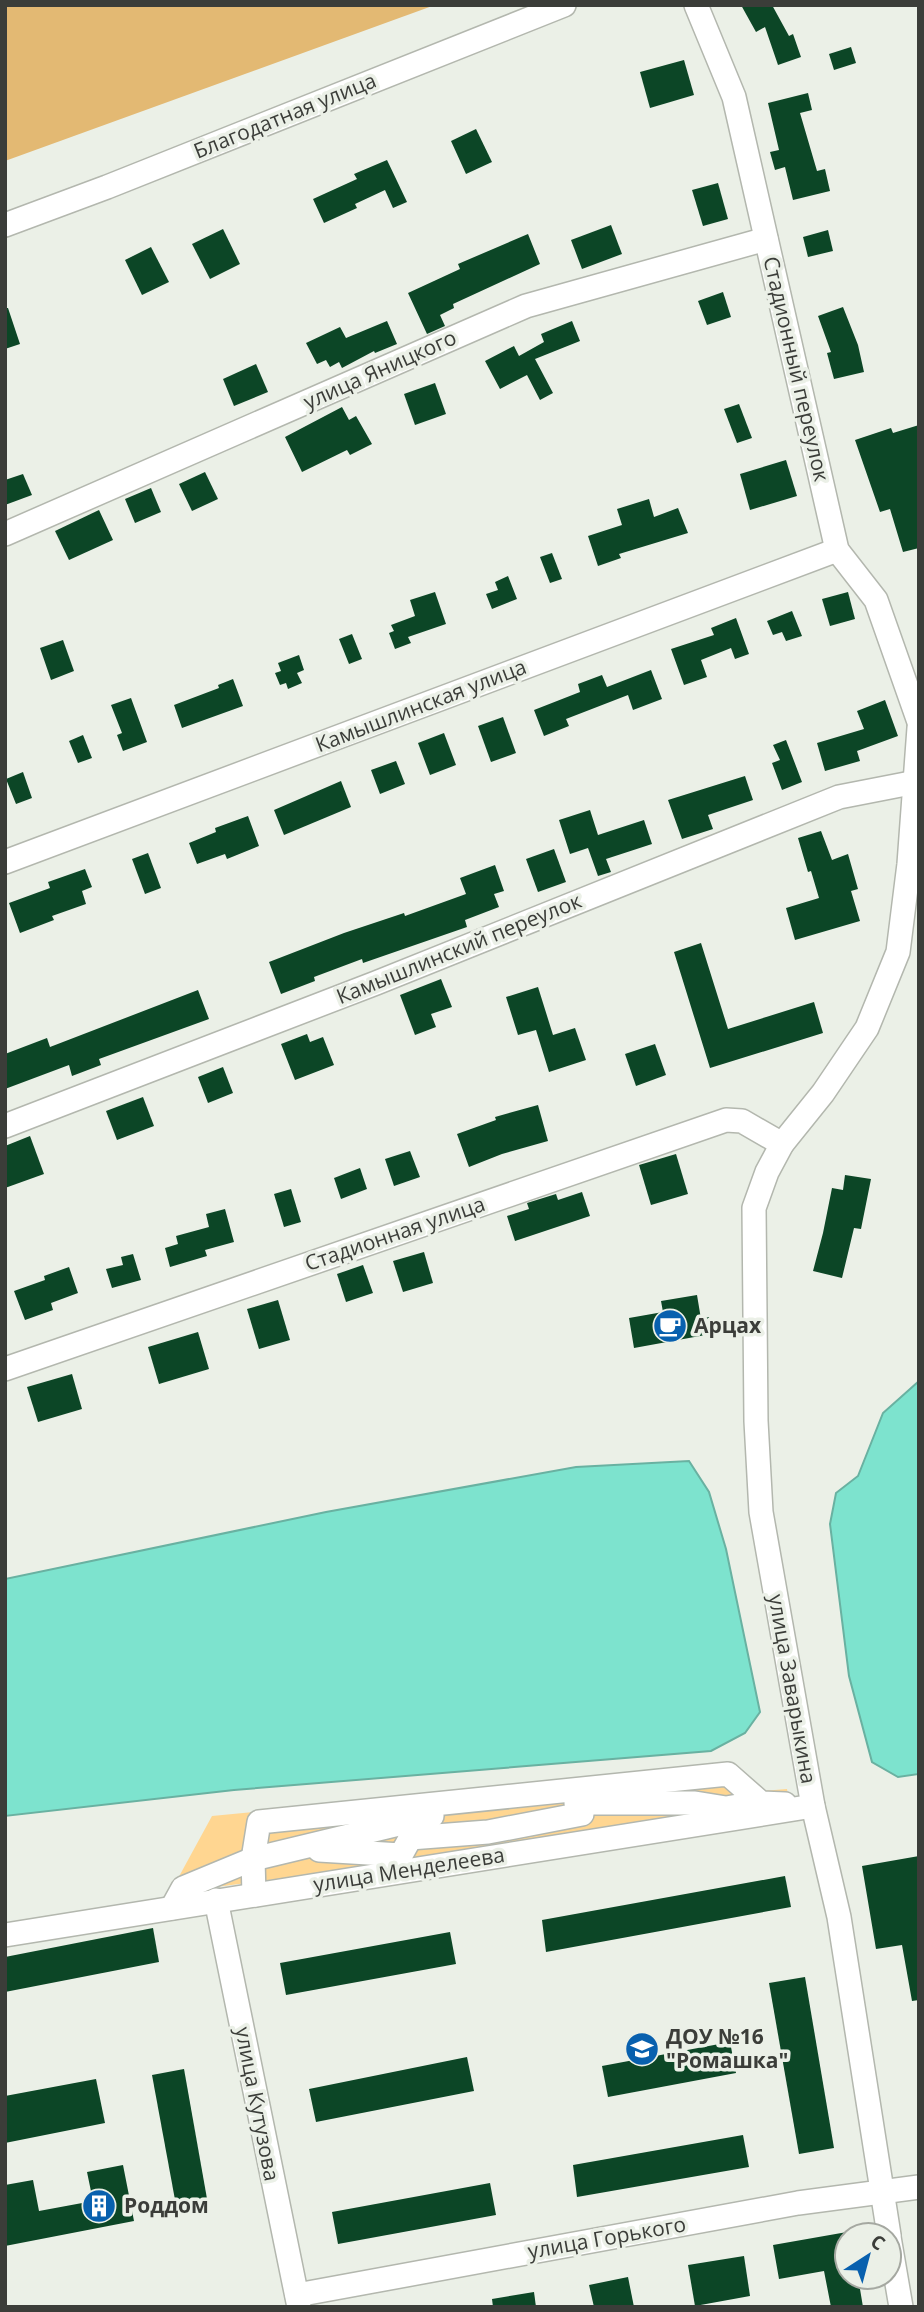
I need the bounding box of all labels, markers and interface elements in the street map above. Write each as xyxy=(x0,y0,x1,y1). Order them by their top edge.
street label: Благодатная улица xyxy=(189,66,380,165)
street label: Стадионный переулок xyxy=(757,254,836,484)
street label: улица Яницкого xyxy=(299,323,460,415)
street label: Камышлинская улица xyxy=(311,652,530,758)
street label: Камышлинский переулок xyxy=(332,886,585,1010)
street label: Стадионная улица xyxy=(301,1189,489,1277)
cafe icon: Арцах xyxy=(651,1307,689,1345)
place label: Арцах xyxy=(694,1311,762,1339)
street label: улица Заварыкина xyxy=(763,1592,823,1786)
street label: улица Менделеева xyxy=(311,1840,507,1898)
place label: ДОУ №16 "Ромашка" xyxy=(666,2022,788,2074)
street label: улица Кутузова xyxy=(229,2024,287,2183)
school or university icon: ДОУ №16 "Ромашка" xyxy=(623,2030,661,2068)
building icon: Роддом xyxy=(80,2187,118,2225)
place label: Роддом xyxy=(124,2191,209,2219)
street label: улица Горького xyxy=(526,2209,688,2265)
north arrow xyxy=(833,2221,903,2291)
text: С xyxy=(865,2228,891,2256)

